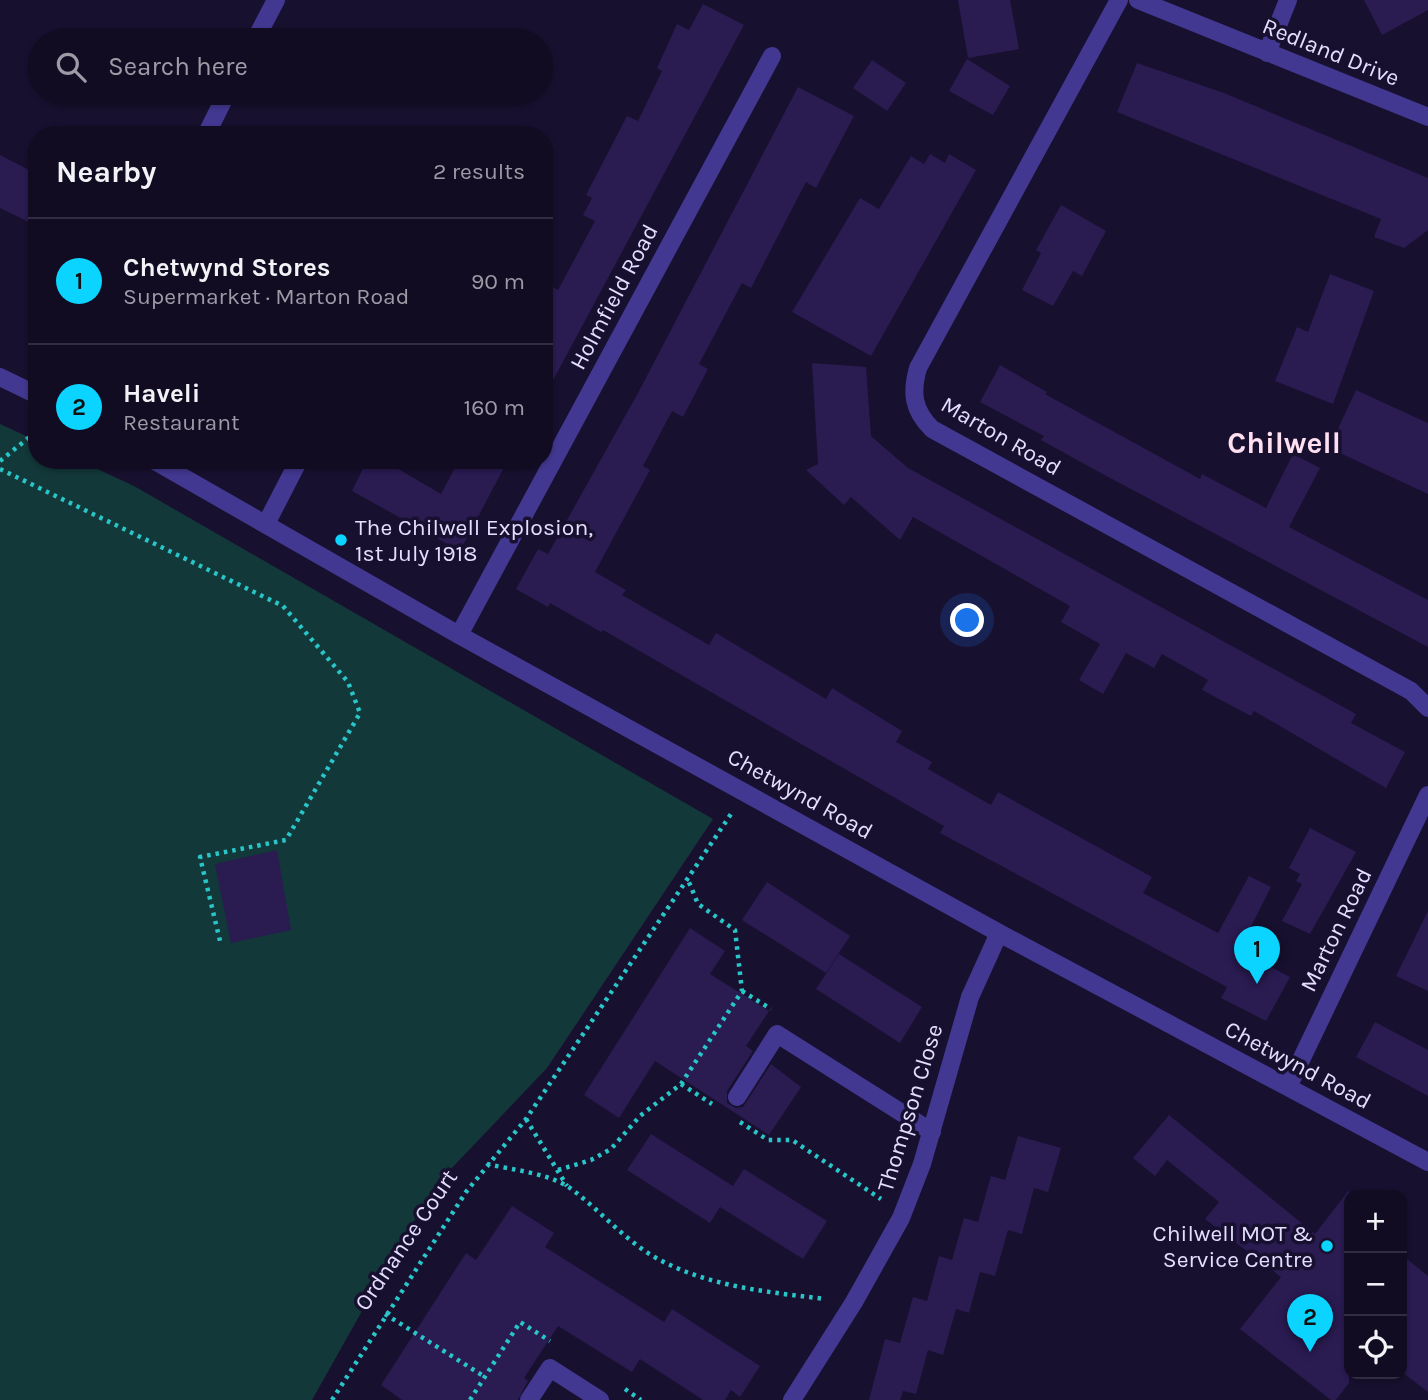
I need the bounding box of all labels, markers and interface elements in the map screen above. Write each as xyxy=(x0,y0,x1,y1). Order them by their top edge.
street label: Redland Drive xyxy=(1259,12,1403,92)
search box xyxy=(28,28,553,105)
icon: search xyxy=(52,48,90,86)
text: Search here xyxy=(108,51,248,82)
text: Nearby xyxy=(56,154,156,190)
text: 2 results xyxy=(433,158,525,185)
street label: Holmfield Road xyxy=(564,220,664,374)
text: Chetwynd Stores xyxy=(123,252,331,283)
text: 1 xyxy=(75,268,83,295)
text: 90 m xyxy=(471,268,525,295)
text: Supermarket · Marton Road xyxy=(123,283,409,310)
text: Haveli xyxy=(123,378,200,409)
street label: Marton Road xyxy=(936,391,1066,481)
text: 2 xyxy=(72,394,86,421)
text: 160 m xyxy=(464,394,525,421)
text: Restaurant xyxy=(123,409,240,436)
district label: Chilwell xyxy=(1227,425,1341,461)
place label: The Chilwell Explosion, 1st July 1918 xyxy=(355,514,593,567)
marker: The Chilwell Explosion, 1st July 1918 xyxy=(333,532,349,548)
your location xyxy=(950,603,984,637)
street label: Chetwynd Road xyxy=(723,743,877,845)
street label: Marton Road xyxy=(1295,864,1377,996)
pin: 1 xyxy=(1234,926,1280,984)
street label: Chetwynd Road xyxy=(1220,1015,1376,1115)
street label: Thompson Close xyxy=(872,1021,948,1195)
street label: Ordnance Court xyxy=(349,1164,463,1315)
map controls xyxy=(1344,1190,1407,1379)
button: + xyxy=(1344,1190,1407,1253)
place label: Chilwell MOT & Service Centre xyxy=(1153,1220,1313,1273)
marker: Chilwell MOT & Service Centre xyxy=(1319,1238,1335,1254)
button: − xyxy=(1344,1253,1407,1316)
pin: 2 xyxy=(1287,1294,1333,1352)
button: locate xyxy=(1344,1316,1407,1379)

